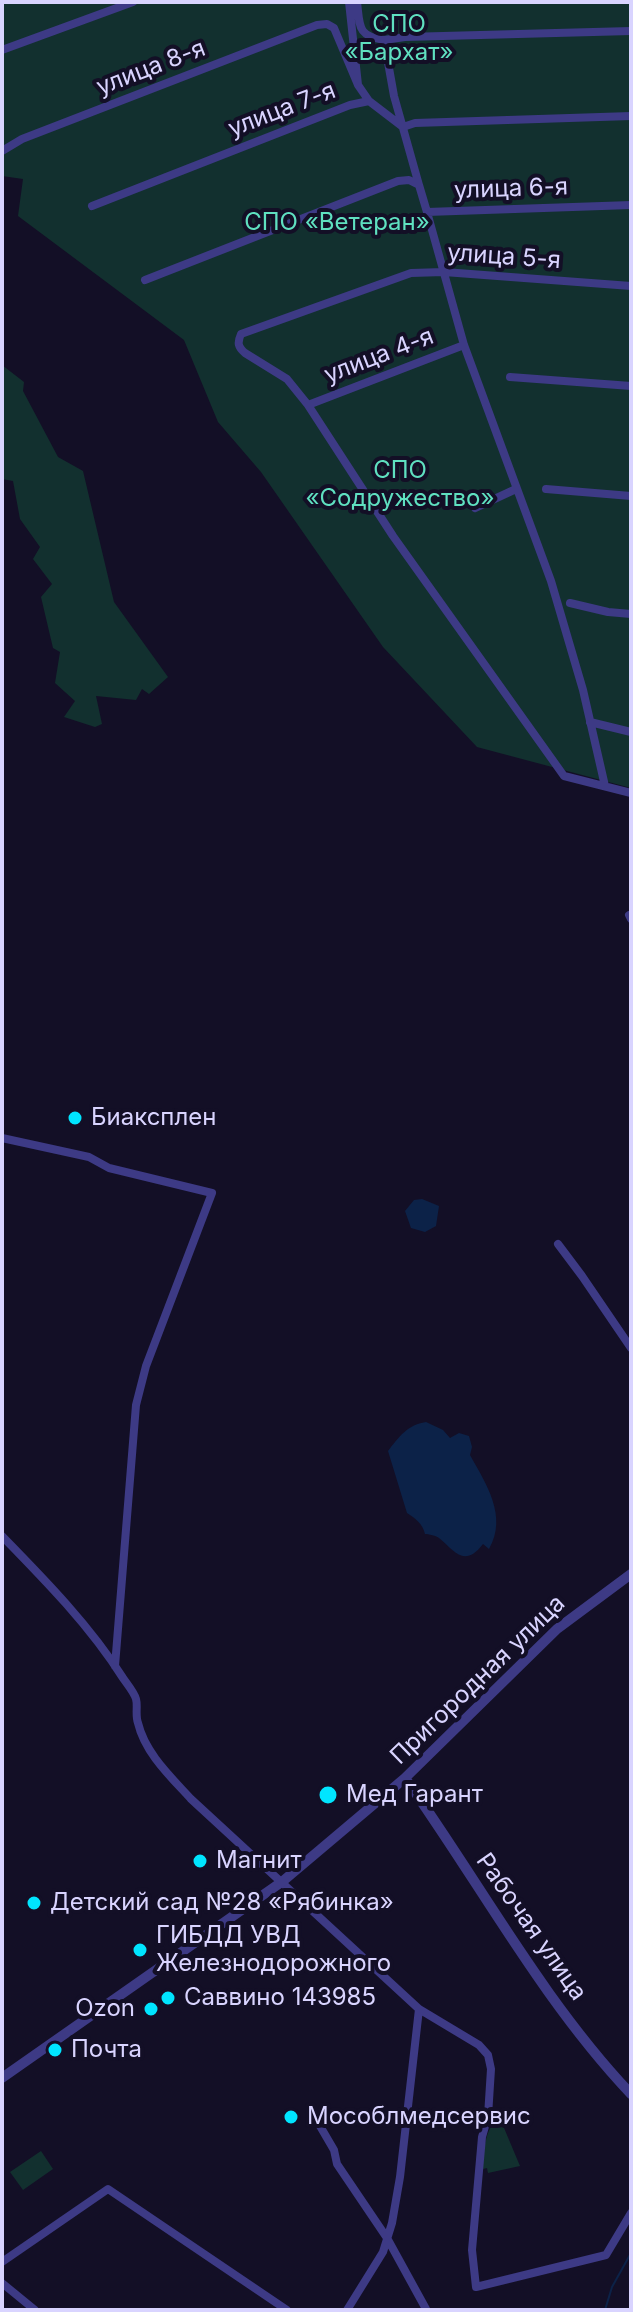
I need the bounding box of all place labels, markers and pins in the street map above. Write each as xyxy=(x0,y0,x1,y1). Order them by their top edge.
place label: Биаксплен xyxy=(91,1104,216,1132)
marker: Биаксплен xyxy=(66,1109,84,1127)
place label: Мед Гарант xyxy=(346,1781,483,1809)
marker: Мед Гарант xyxy=(317,1784,339,1806)
place label: Магнит xyxy=(216,1847,302,1875)
marker: Магнит xyxy=(191,1852,209,1870)
place label: Детский сад №28 «Рябинка» xyxy=(50,1889,394,1917)
marker: Детский сад №28 «Рябинка» xyxy=(25,1894,43,1912)
place label: ГИБДД УВД Железнодорожного xyxy=(156,1922,391,1978)
marker: ГИБДД УВД Железнодорожного xyxy=(131,1941,149,1959)
place label: Саввино 143985 xyxy=(184,1984,376,2012)
marker: Саввино 143985 xyxy=(159,1989,177,2007)
place label: Ozon xyxy=(75,1995,135,2023)
marker: Ozon xyxy=(142,2000,160,2018)
place label: Почта xyxy=(71,2036,142,2064)
marker: Почта xyxy=(46,2041,64,2059)
place label: Мособлмедсервис xyxy=(307,2103,531,2131)
marker: Мособлмедсервис xyxy=(282,2108,300,2126)

